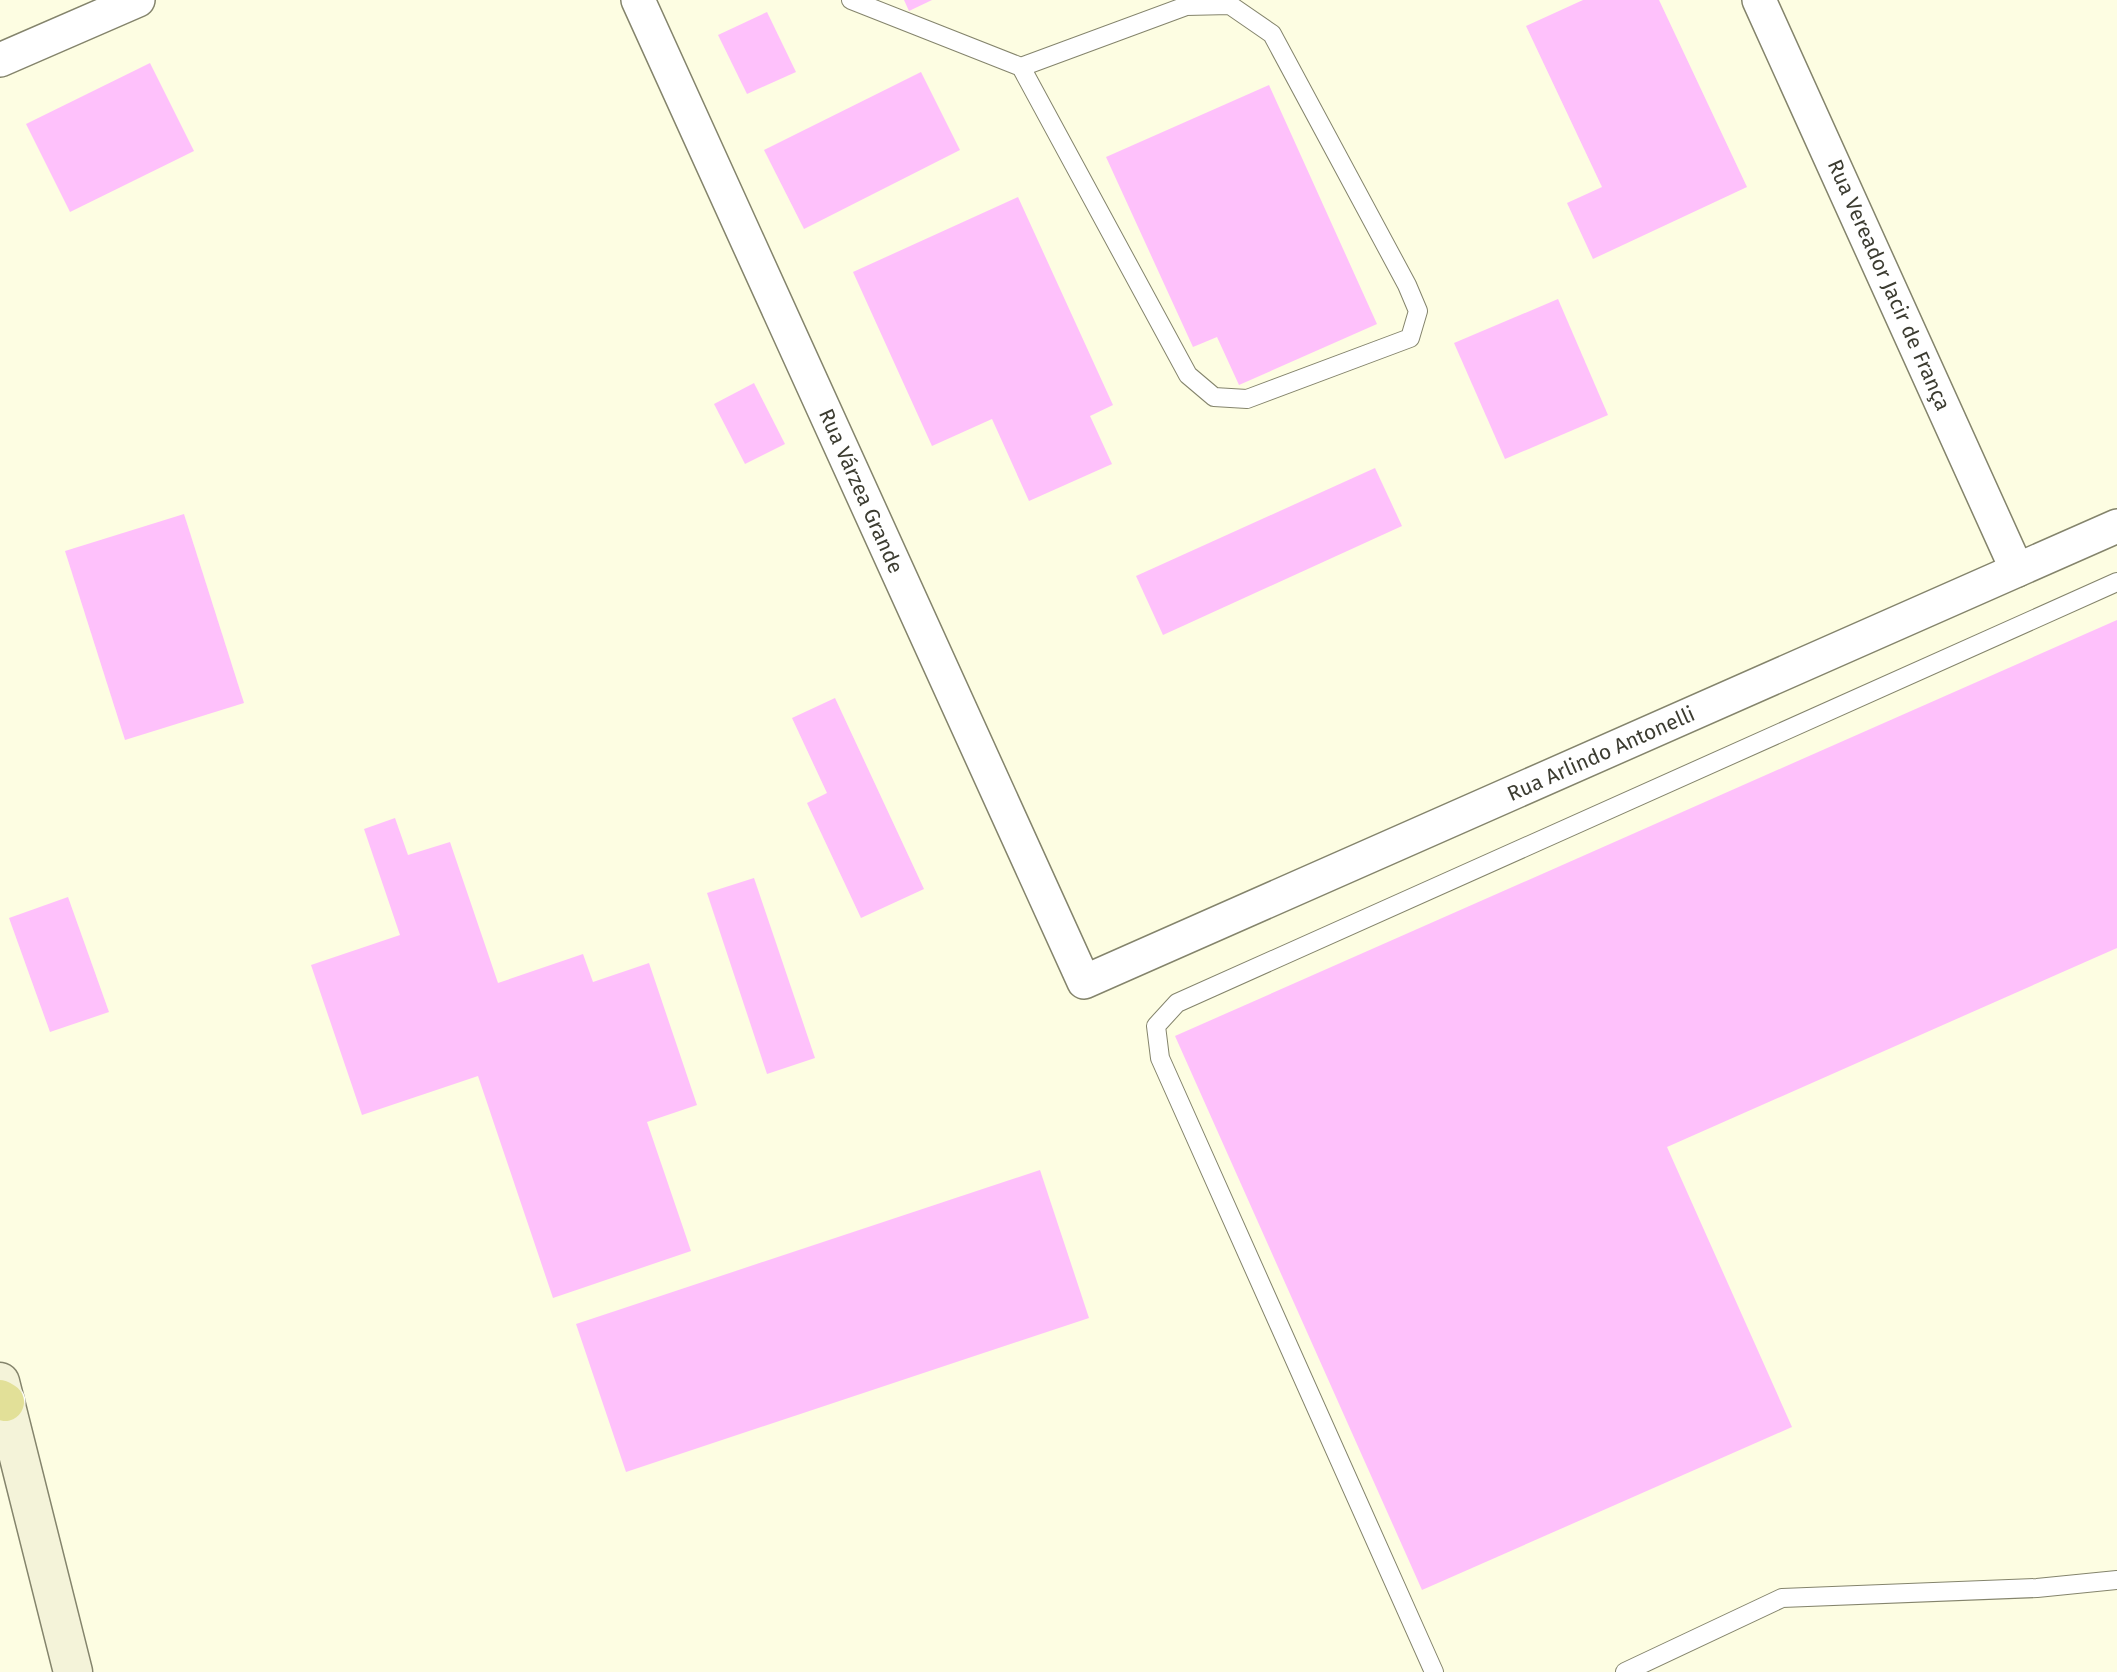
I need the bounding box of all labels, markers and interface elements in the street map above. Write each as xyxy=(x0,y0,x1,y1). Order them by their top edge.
street label: Rua Vereador Jacir de França xyxy=(1822,155,1956,415)
street label: Rua Várzea Grande xyxy=(813,405,909,577)
street label: Rua Arlindo Antonelli xyxy=(1503,701,1699,807)

